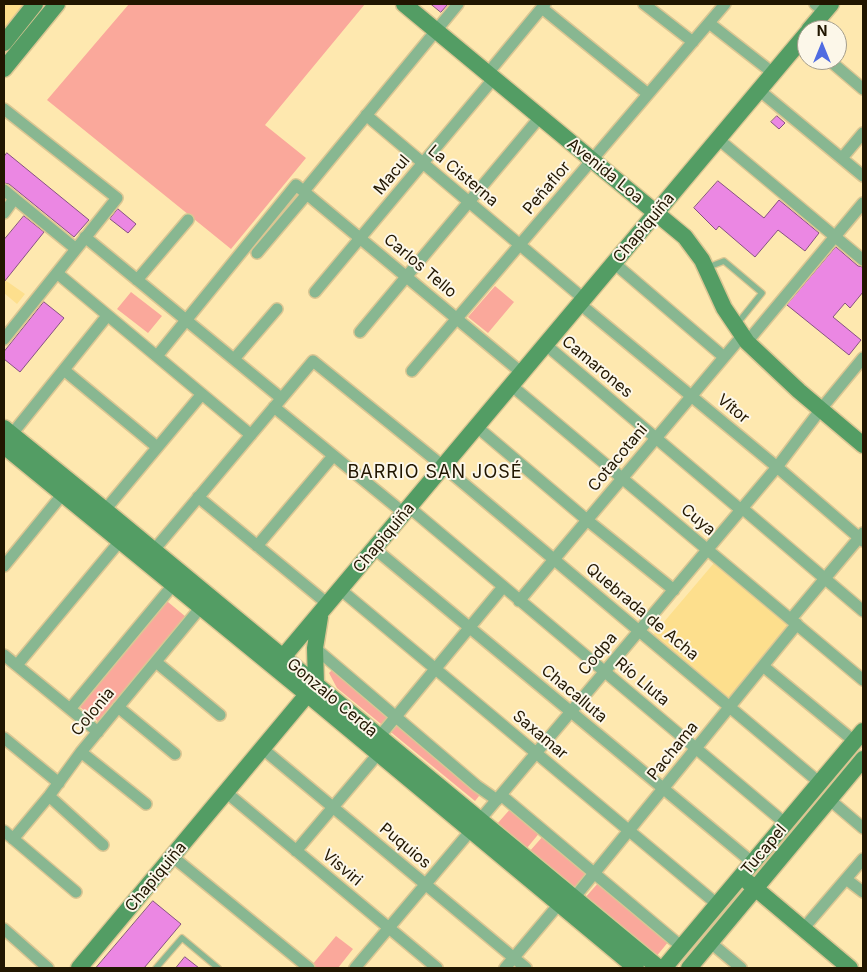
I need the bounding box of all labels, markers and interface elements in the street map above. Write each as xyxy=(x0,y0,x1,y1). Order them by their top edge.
north arrow xyxy=(797,20,847,70)
text: N xyxy=(817,22,827,39)
street label: Avenida Loa xyxy=(563,134,647,208)
street label: La Cisterna xyxy=(424,141,502,211)
street label: Macul xyxy=(370,151,414,199)
street label: Peñaflor xyxy=(519,158,575,218)
street label: Chapiquiña xyxy=(609,189,679,267)
street label: Carlos Tello xyxy=(380,230,460,302)
street label: Camarones xyxy=(558,332,636,402)
street label: Vítor xyxy=(713,390,753,428)
street label: Cotacotani xyxy=(584,420,652,496)
district label: BARRIO SAN JOSÉ xyxy=(346,462,524,484)
street label: Chapiquiña xyxy=(349,499,419,577)
street label: Cuya xyxy=(677,500,719,540)
street label: Quebrada de Acha xyxy=(582,559,702,665)
street label: Codpa xyxy=(575,629,621,679)
street label: Río Lluta xyxy=(611,654,673,710)
street label: Gonzalo Cerda xyxy=(283,655,381,741)
street label: Chacalluta xyxy=(537,661,611,727)
street label: Colonia xyxy=(67,684,119,740)
street label: Saxamar xyxy=(509,706,571,764)
street label: Pachama xyxy=(644,718,702,784)
street label: Puquios xyxy=(376,819,434,873)
street label: Tucapel xyxy=(737,821,791,879)
street label: Chapiquiña xyxy=(121,838,191,916)
street label: Visviri xyxy=(318,846,366,890)

